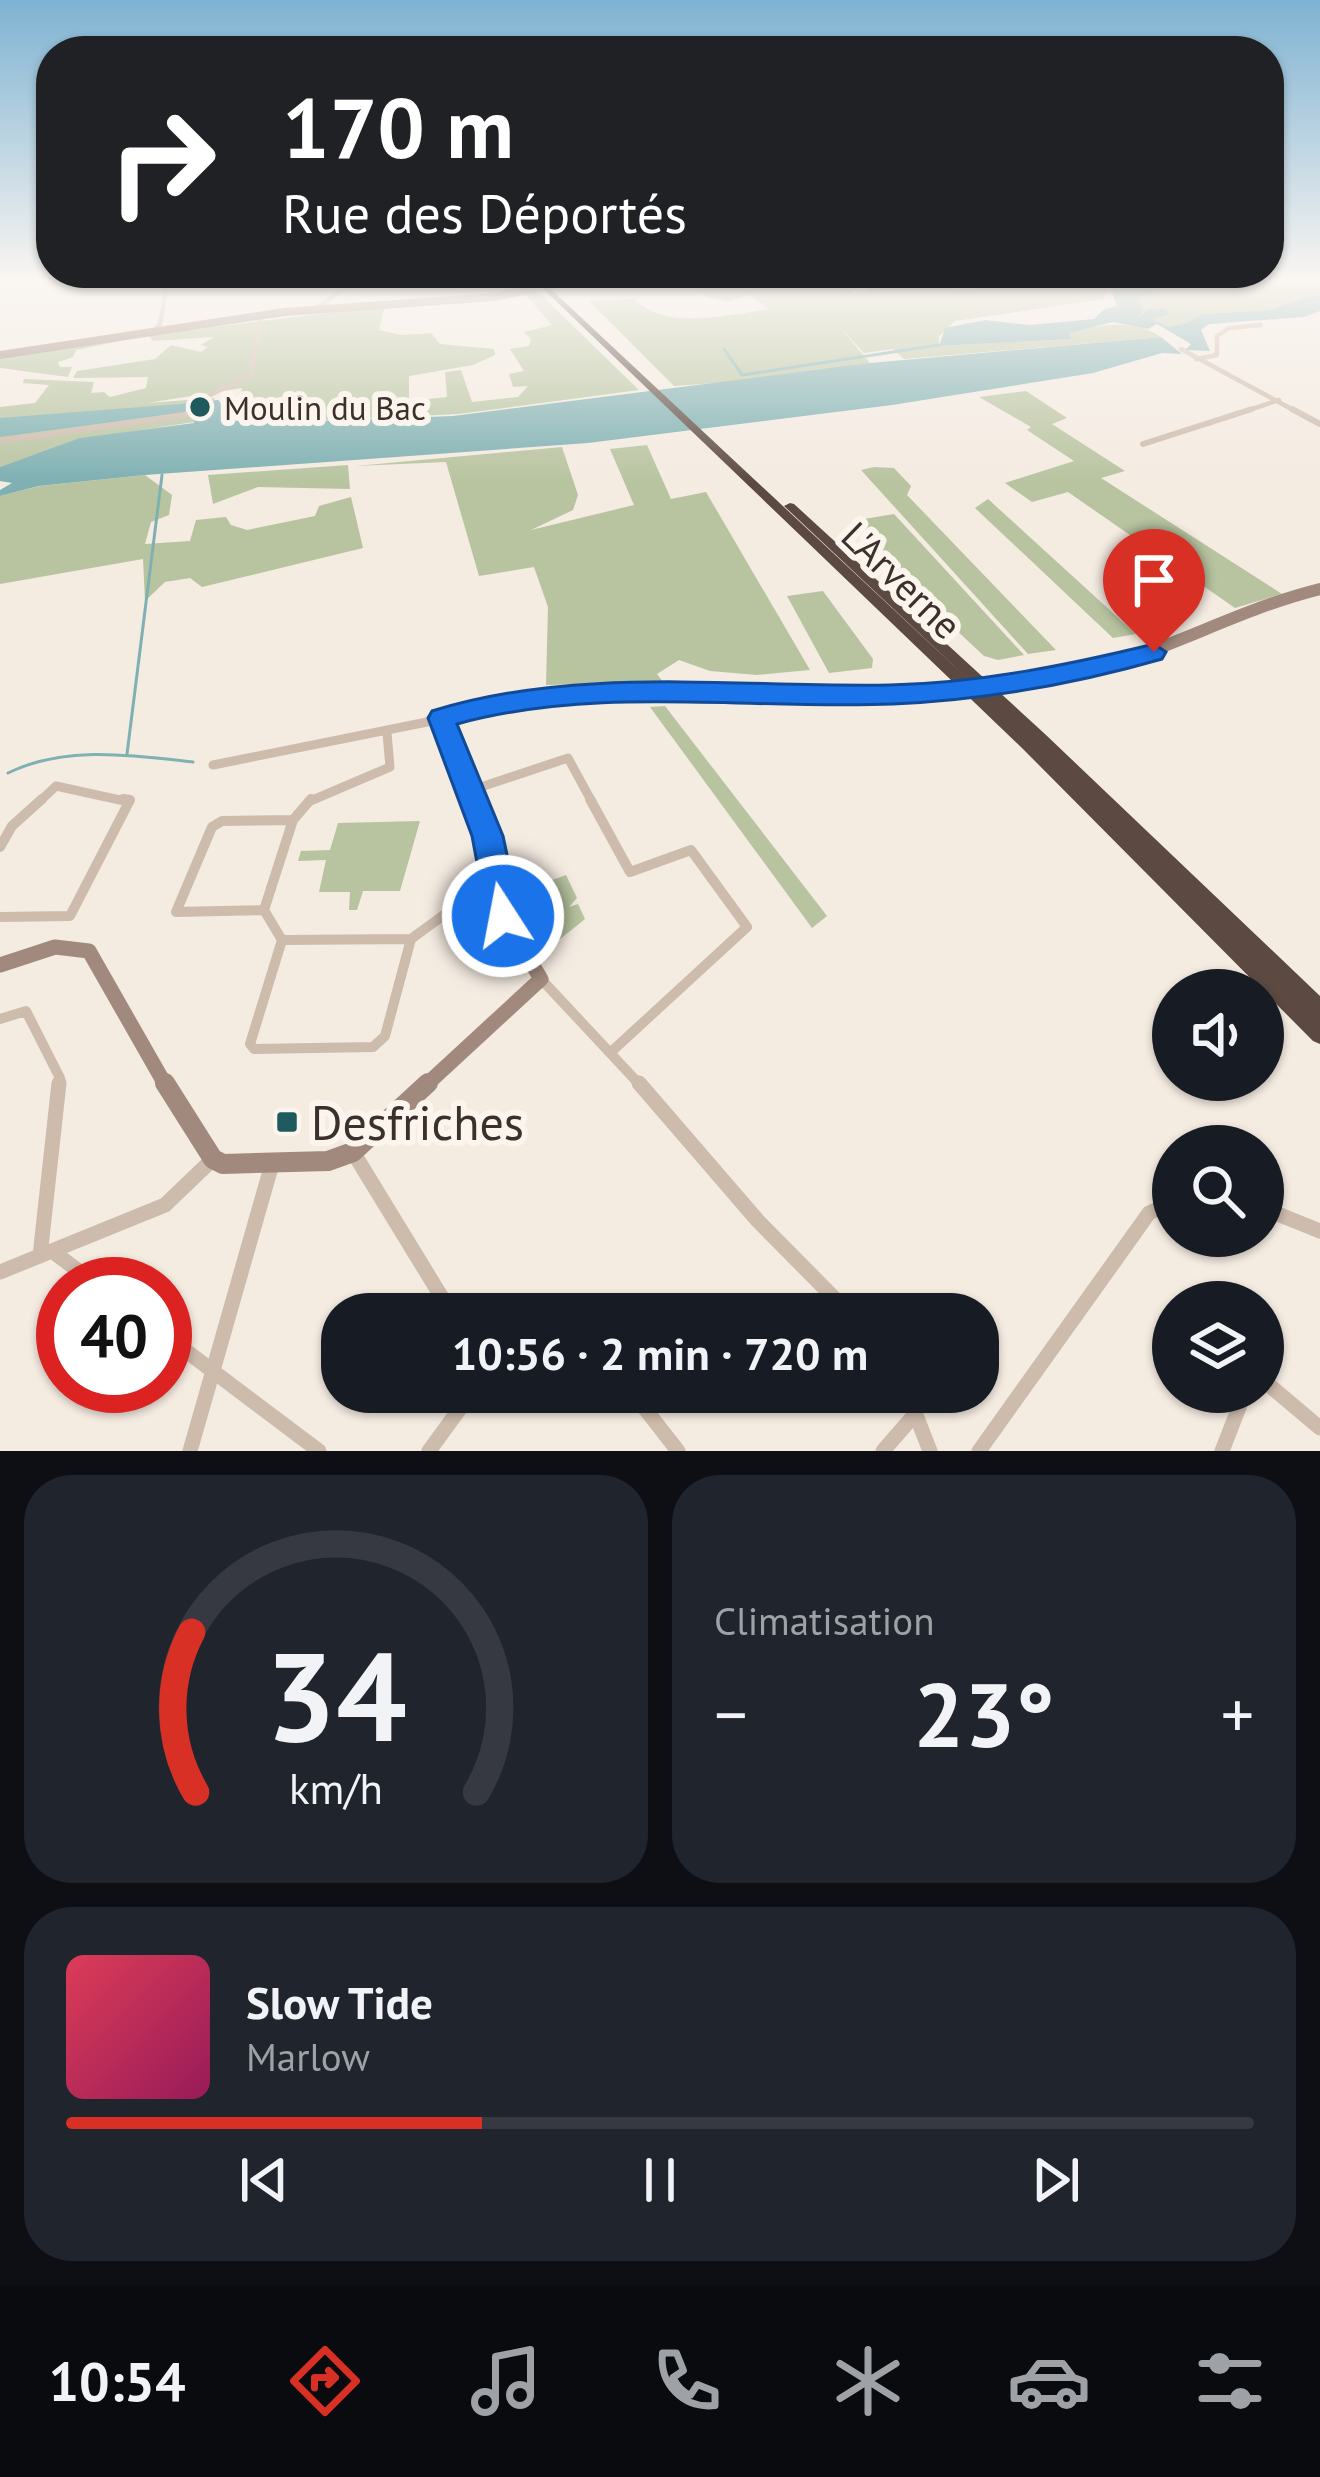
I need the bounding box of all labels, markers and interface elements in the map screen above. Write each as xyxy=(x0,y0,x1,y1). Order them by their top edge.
text: 170 m xyxy=(282,72,514,181)
icon: right xyxy=(84,84,240,240)
text: Rue des Déportés xyxy=(282,178,687,248)
place label: Moulin du Bac xyxy=(224,386,426,429)
marker: Moulin du Bac xyxy=(187,394,213,420)
street label: L'Arverne xyxy=(831,510,973,650)
pin xyxy=(1103,529,1205,652)
icon: arrive xyxy=(1121,547,1187,613)
position arrow xyxy=(440,853,566,979)
map controls xyxy=(1152,969,1284,1413)
button: sound xyxy=(1152,969,1284,1101)
place label: Desfriches xyxy=(311,1091,524,1153)
marker: Desfriches xyxy=(274,1109,300,1135)
button: search xyxy=(1152,1125,1284,1257)
speed limit sign: 40 xyxy=(36,1257,192,1413)
button: layers xyxy=(1152,1281,1284,1413)
text: 10:56 · 2 min · 720 m xyxy=(452,1324,868,1382)
text: Climatisation xyxy=(714,1595,934,1646)
text: 34 xyxy=(265,1614,407,1775)
text: 23° xyxy=(913,1655,1055,1772)
text: − xyxy=(714,1671,747,1756)
text: + xyxy=(1221,1671,1254,1756)
text: km/h xyxy=(289,1760,383,1816)
text: Slow Tide xyxy=(246,1973,433,2031)
text: Marlow xyxy=(246,2031,370,2082)
icon: previous xyxy=(231,2147,297,2213)
icon: pause xyxy=(627,2147,693,2213)
icon: next xyxy=(1023,2147,1089,2213)
icon: directions xyxy=(283,2339,367,2423)
icon: music xyxy=(464,2339,548,2423)
icon: phone xyxy=(645,2339,729,2423)
icon: climate xyxy=(826,2339,910,2423)
icon: car xyxy=(1007,2339,1091,2423)
icon: filters xyxy=(1188,2339,1272,2423)
text: 10:54 xyxy=(49,2346,186,2416)

